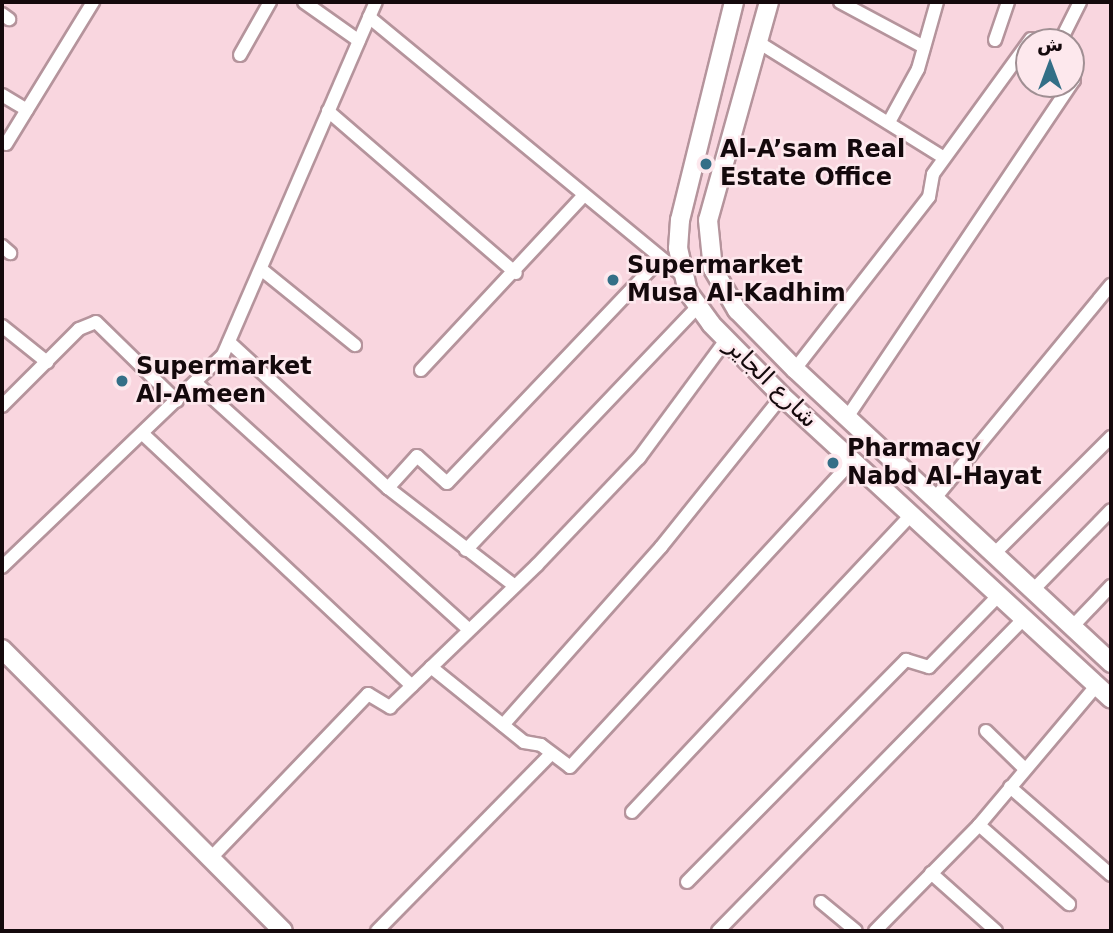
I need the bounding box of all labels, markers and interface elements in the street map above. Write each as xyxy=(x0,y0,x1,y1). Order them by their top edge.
north arrow xyxy=(1015,28,1085,98)
text: ش xyxy=(1037,33,1063,55)
place label: Al-A’sam Real Estate Office xyxy=(720,136,905,192)
marker: Al-A’sam Real Estate Office xyxy=(698,156,714,172)
place label: Supermarket Musa Al-Kadhim xyxy=(627,252,846,308)
marker: Supermarket Musa Al-Kadhim xyxy=(605,272,621,288)
street label: شارع الجاير xyxy=(719,332,823,434)
place label: Supermarket Al-Ameen xyxy=(136,353,312,409)
marker: Supermarket Al-Ameen xyxy=(114,373,130,389)
place label: Pharmacy Nabd Al-Hayat xyxy=(847,435,1042,491)
marker: Pharmacy Nabd Al-Hayat xyxy=(825,455,841,471)

